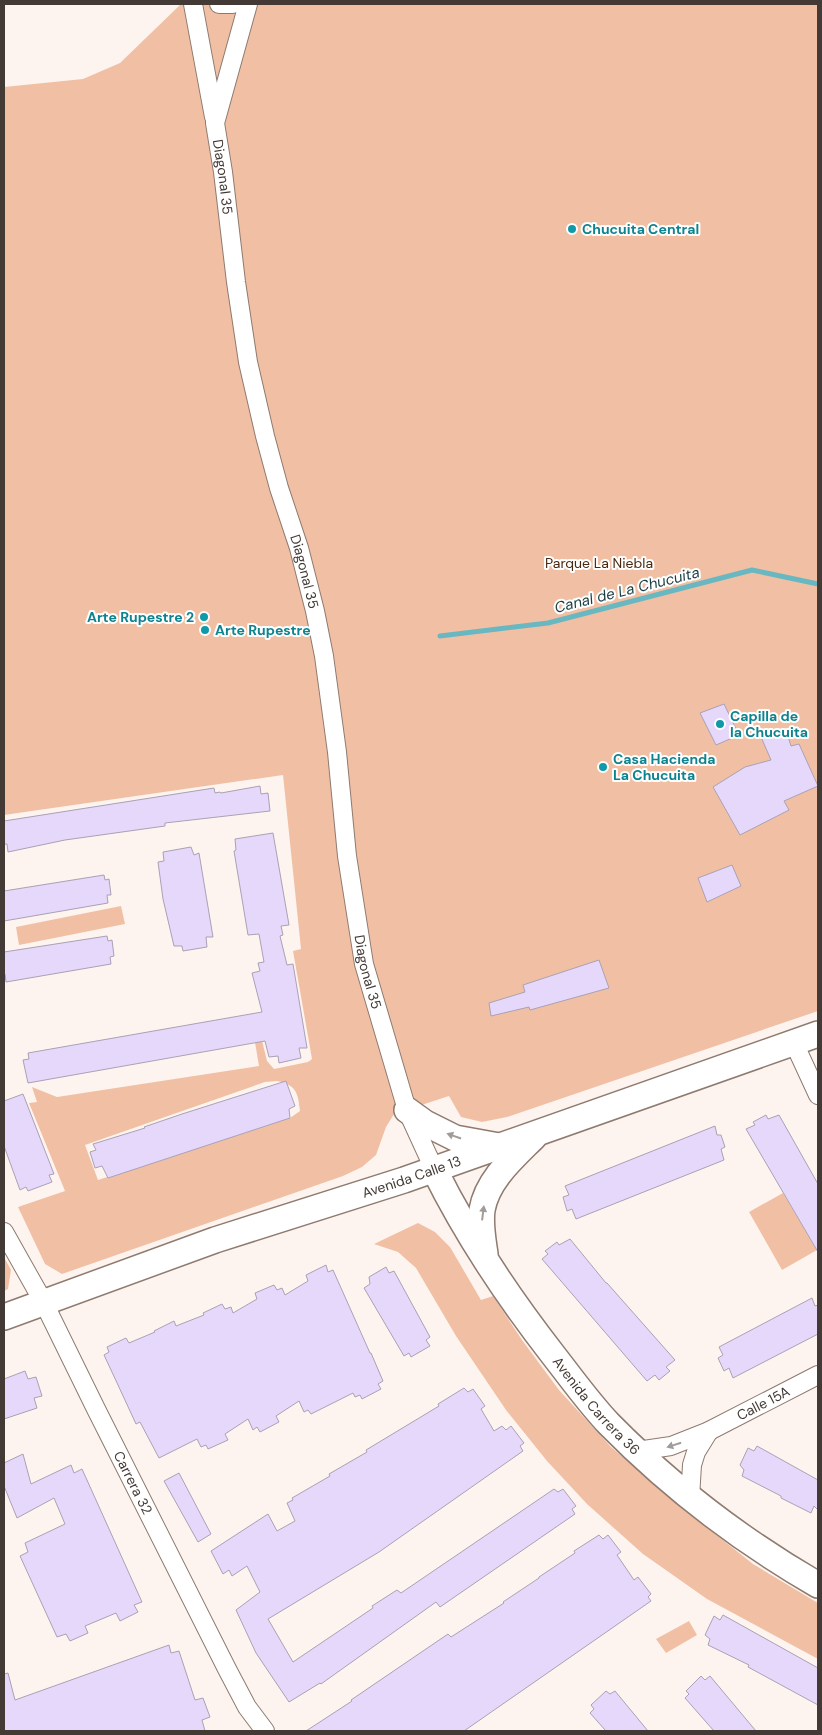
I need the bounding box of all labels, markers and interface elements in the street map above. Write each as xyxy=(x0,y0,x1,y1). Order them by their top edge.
street label: Diagonal 35 xyxy=(209,138,237,216)
place label: Chucuita Central xyxy=(582,220,699,238)
marker: Chucuita Central xyxy=(566,223,578,235)
street label: Diagonal 35 xyxy=(286,532,323,610)
park label: Parque La Niebla xyxy=(545,554,653,572)
water label: Canal de La Chucuita xyxy=(552,562,702,618)
place label: Arte Rupestre 2 xyxy=(87,608,194,626)
marker: Arte Rupestre 2 xyxy=(198,611,210,623)
place label: Arte Rupestre xyxy=(215,621,311,639)
marker: Arte Rupestre xyxy=(199,624,211,636)
place label: Capilla de la Chucuita xyxy=(730,707,808,741)
marker: Capilla de la Chucuita xyxy=(714,718,726,730)
place label: Casa Hacienda La Chucuita xyxy=(613,750,715,784)
marker: Casa Hacienda La Chucuita xyxy=(597,761,609,773)
street label: Diagonal 35 xyxy=(351,934,386,1011)
one-way arrow xyxy=(446,1132,461,1140)
street label: Avenida Calle 13 xyxy=(360,1152,463,1202)
one-way arrow xyxy=(479,1205,487,1221)
street label: Avenida Carrera 36 xyxy=(549,1353,644,1459)
street label: Calle 15A xyxy=(733,1382,793,1424)
one-way arrow xyxy=(666,1441,681,1449)
street label: Carrera 32 xyxy=(110,1448,157,1517)

